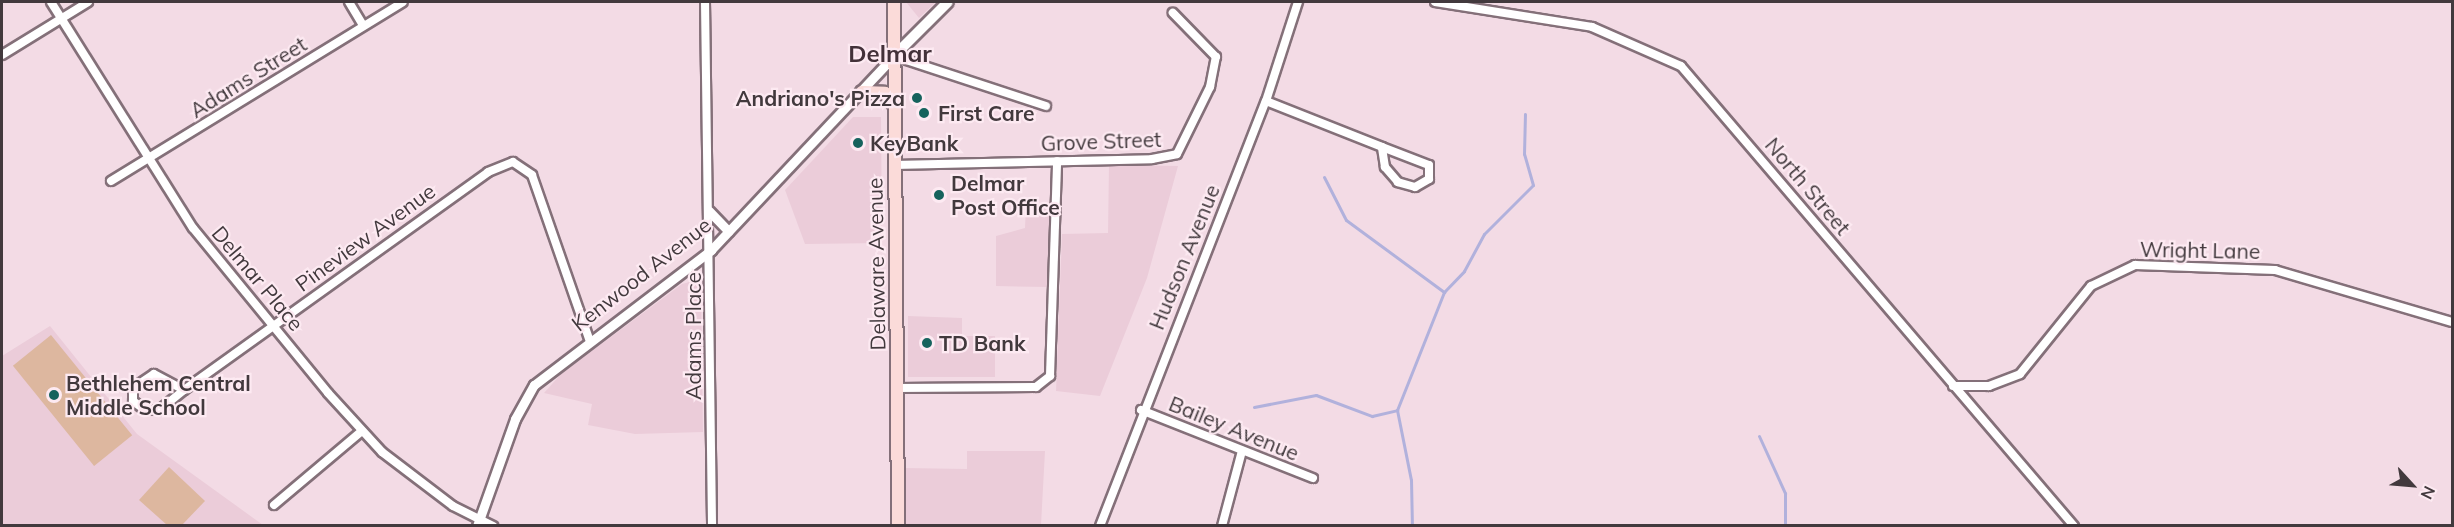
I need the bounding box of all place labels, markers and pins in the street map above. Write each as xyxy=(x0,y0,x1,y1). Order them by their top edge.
place label: Andriano's Pizza xyxy=(736,85,905,111)
marker: Andriano's Pizza xyxy=(910,91,924,105)
place label: First Care xyxy=(938,100,1034,126)
marker: First Care xyxy=(915,104,933,122)
place label: KeyBank xyxy=(870,130,958,156)
marker: KeyBank xyxy=(851,136,865,150)
place label: Delmar Post Office xyxy=(951,170,1060,220)
marker: Delmar Post Office xyxy=(932,188,946,202)
place label: TD Bank xyxy=(939,330,1026,356)
marker: TD Bank xyxy=(920,336,934,350)
place label: Bethlehem Central Middle School xyxy=(66,370,251,420)
marker: Bethlehem Central Middle School xyxy=(47,388,61,402)

